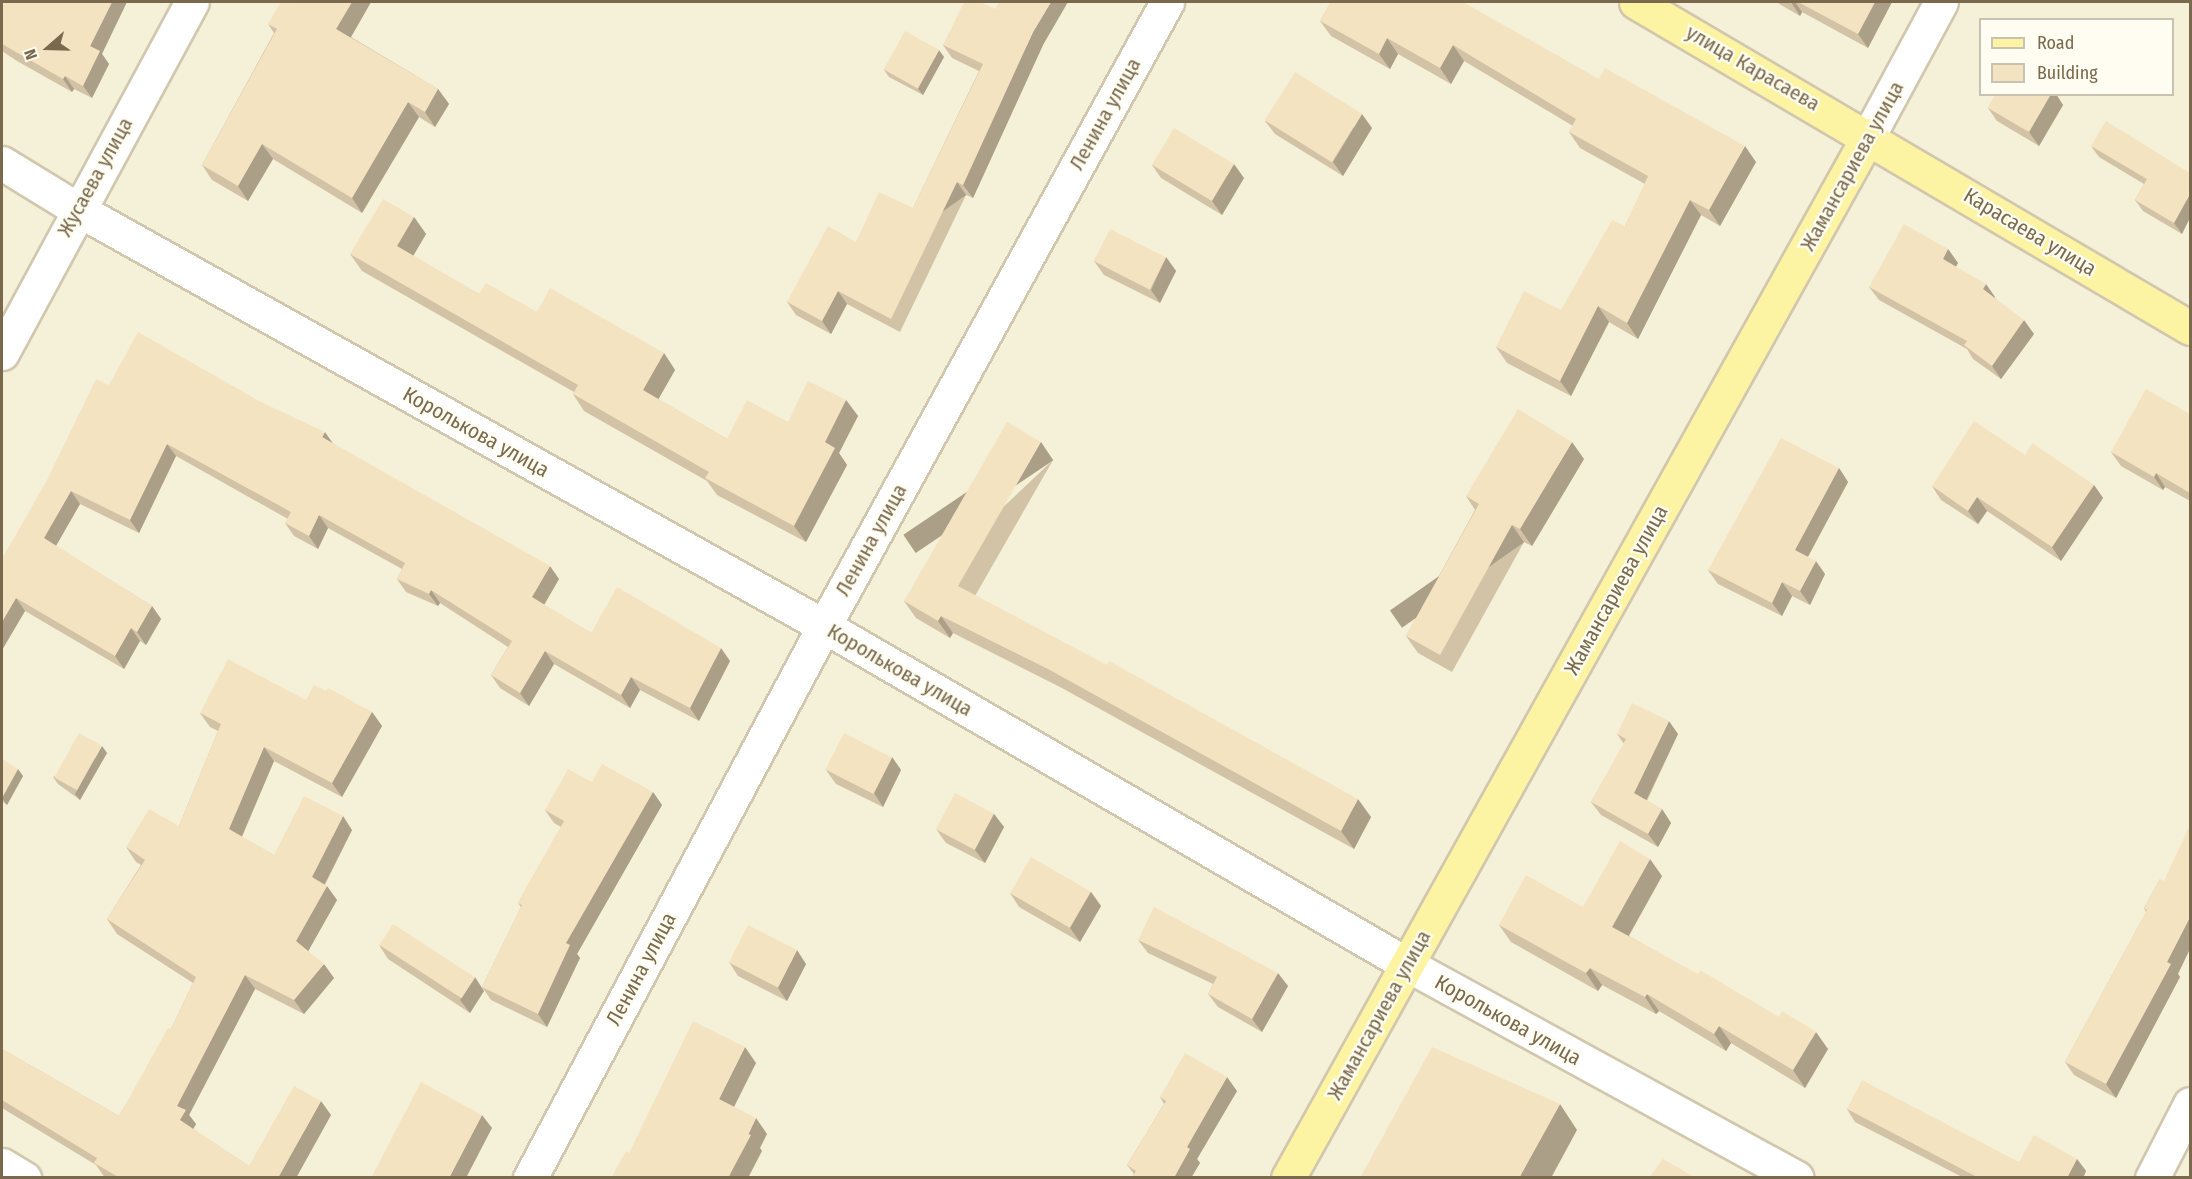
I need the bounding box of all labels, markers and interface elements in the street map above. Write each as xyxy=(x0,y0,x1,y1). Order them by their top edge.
north arrow xyxy=(18,18,78,78)
legend xyxy=(1979,18,2174,96)
street label: улица Карасаева xyxy=(1682,20,1824,116)
text: Road xyxy=(2037,32,2074,54)
text: N xyxy=(20,47,41,62)
street label: Ленина улица xyxy=(1064,54,1146,174)
text: Building xyxy=(2037,62,2098,84)
street label: Жамансариева улица xyxy=(1795,77,1909,255)
street label: Жусаева улица xyxy=(52,113,138,241)
street label: Карасаева улица xyxy=(1959,183,2101,281)
street label: Королькова улица xyxy=(398,381,554,483)
street label: Ленина улица xyxy=(830,480,912,600)
street label: Жамансариева улица xyxy=(1559,501,1673,679)
street label: Королькова улица xyxy=(823,618,977,722)
street label: Ленина улица xyxy=(601,908,681,1030)
street label: Жамансариева улица xyxy=(1322,926,1436,1104)
street label: Королькова улица xyxy=(1430,969,1586,1071)

